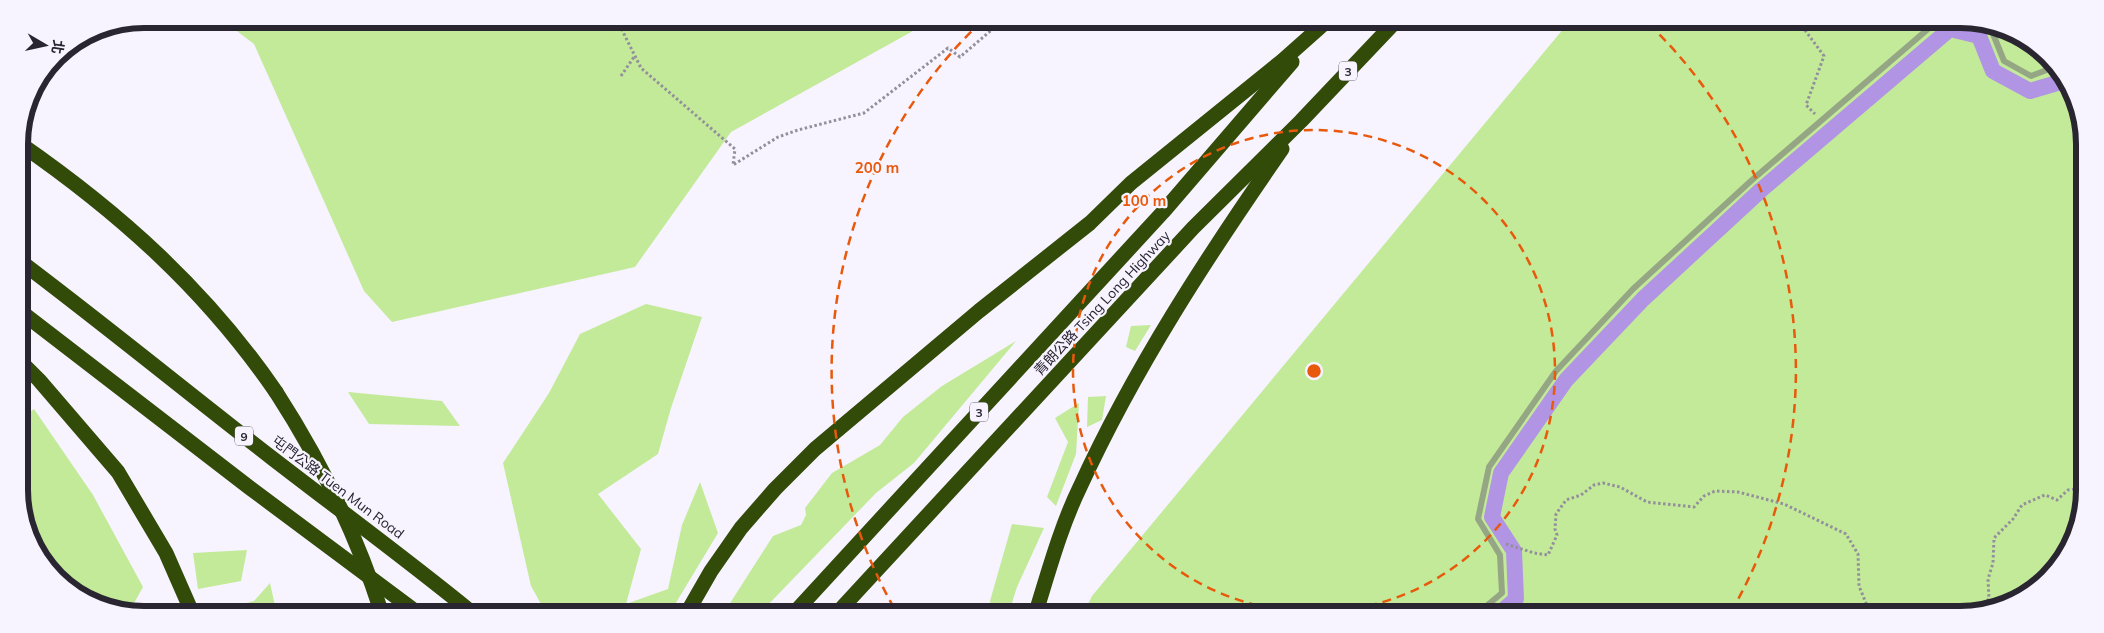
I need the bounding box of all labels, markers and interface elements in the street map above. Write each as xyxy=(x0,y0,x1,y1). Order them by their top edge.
north arrow xyxy=(20,20,70,70)
text: 北 xyxy=(48,39,68,55)
road number: 3 xyxy=(1339,61,1357,80)
text: 200 m xyxy=(855,158,899,177)
text: 100 m xyxy=(1122,191,1166,210)
street label: 青朗公路 Tsing Long Highway xyxy=(1030,226,1174,379)
centre of rings xyxy=(1305,362,1323,380)
road number: 3 xyxy=(970,402,988,422)
road number: 9 xyxy=(235,426,253,446)
street label: 屯門公路 Tuen Mun Road xyxy=(268,431,408,543)

